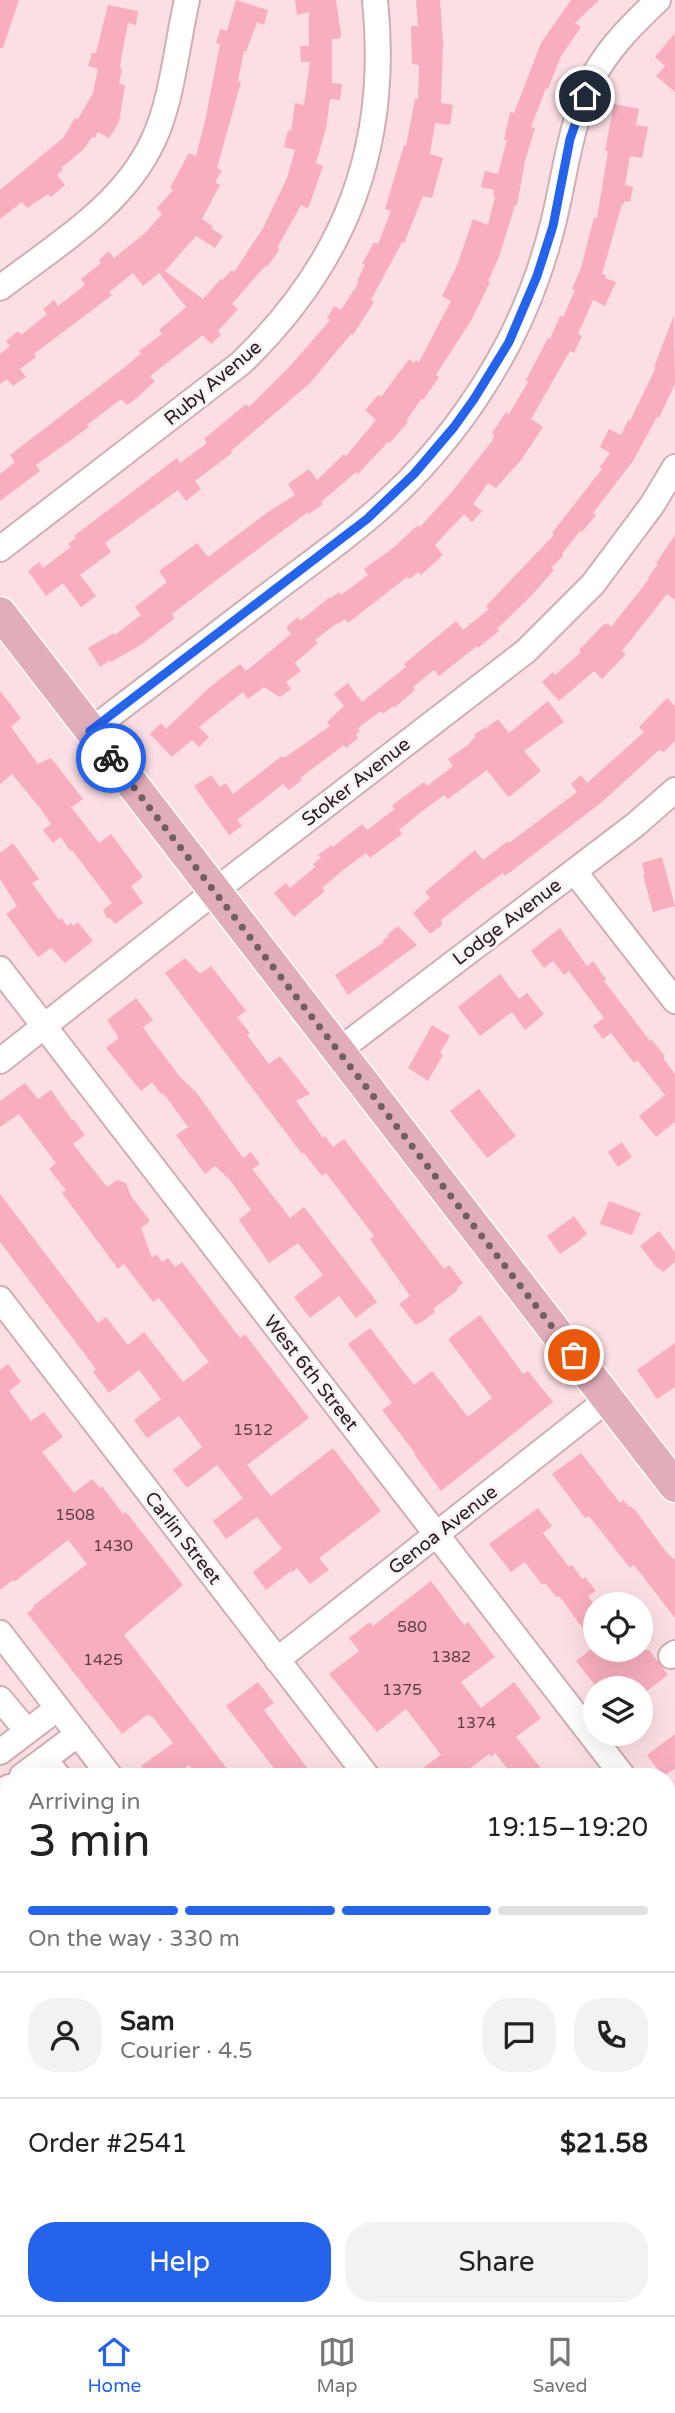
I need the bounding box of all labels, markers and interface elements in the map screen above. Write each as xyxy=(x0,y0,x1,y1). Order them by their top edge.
pin xyxy=(555,66,615,126)
icon: home xyxy=(566,77,604,115)
street label: Ruby Avenue xyxy=(160,336,266,430)
courier xyxy=(76,723,146,793)
street label: Stoker Avenue xyxy=(298,733,414,831)
icon: bike xyxy=(92,739,130,777)
street label: Lodge Avenue xyxy=(448,874,566,970)
street label: West 6th Street xyxy=(259,1311,363,1435)
pin xyxy=(544,1325,604,1385)
icon: bag xyxy=(555,1336,593,1374)
house number: 1512 xyxy=(233,1420,273,1440)
street label: Genoa Avenue xyxy=(384,1481,502,1579)
street label: Carlin Street xyxy=(140,1487,226,1589)
house number: 1508 xyxy=(55,1505,95,1525)
house number: 1430 xyxy=(93,1536,133,1556)
map controls xyxy=(583,1592,653,1746)
button: locate xyxy=(583,1592,653,1662)
house number: 580 xyxy=(397,1617,427,1637)
house number: 1382 xyxy=(431,1647,471,1667)
house number: 1425 xyxy=(83,1650,123,1670)
button: layers xyxy=(583,1676,653,1746)
house number: 1375 xyxy=(382,1680,422,1700)
house number: 1374 xyxy=(456,1713,496,1733)
text: Arriving in xyxy=(28,1788,141,1816)
text: 19:15–19:20 xyxy=(486,1812,648,1843)
text: 3 min xyxy=(28,1814,151,1869)
text: On the way · 330 m xyxy=(28,1925,240,1953)
button: person xyxy=(28,1998,102,2072)
button: chat xyxy=(482,1998,556,2072)
button: phone xyxy=(574,1998,648,2072)
text: Sam xyxy=(120,2006,175,2037)
text: Courier · 4.5 xyxy=(120,2037,253,2065)
text: Order #2541 xyxy=(28,2128,188,2159)
text: $21.58 xyxy=(560,2128,648,2159)
button: Help xyxy=(28,2222,331,2302)
button: Share xyxy=(345,2222,648,2302)
tab: Home xyxy=(88,2333,141,2397)
tab: Map xyxy=(316,2333,357,2397)
tab: Saved xyxy=(533,2333,587,2397)

